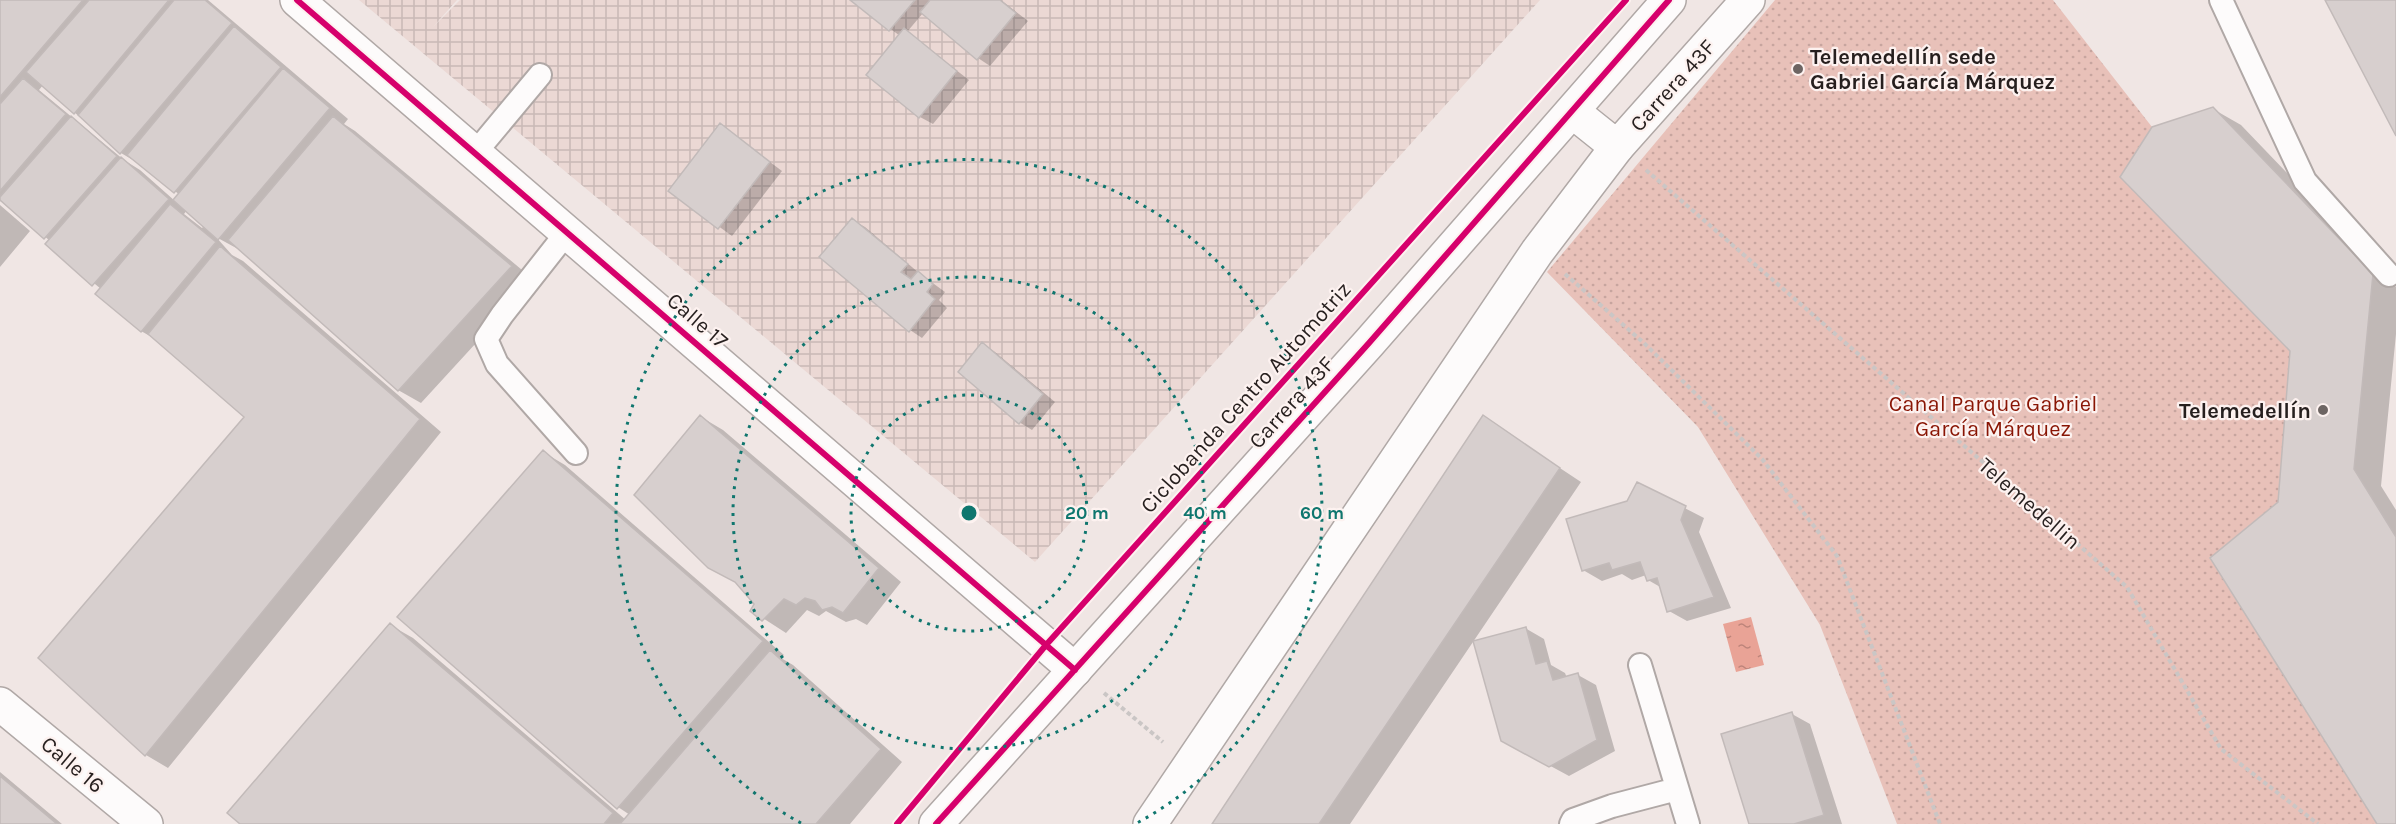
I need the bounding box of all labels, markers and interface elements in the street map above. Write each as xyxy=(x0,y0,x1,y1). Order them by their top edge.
street label: Carrera 43F xyxy=(1625,34,1721,137)
place label: Telemedellín sede Gabriel García Márquez xyxy=(1810,44,2055,95)
marker: Telemedellín sede Gabriel García Márquez xyxy=(1791,62,1805,76)
street label: Ciclobanda Centro Automotriz xyxy=(1135,277,1356,519)
street label: Calle 17 xyxy=(662,287,733,354)
street label: Carrera 43F xyxy=(1244,351,1340,454)
park label: Canal Parque Gabriel García Márquez xyxy=(1889,391,2097,442)
place label: Telemedellín xyxy=(2179,398,2311,424)
marker: Telemedellín xyxy=(2316,403,2330,417)
street label: Telemedellin xyxy=(1973,452,2086,555)
text: 20 m xyxy=(1065,502,1109,524)
text: 40 m xyxy=(1183,502,1227,524)
text: 60 m xyxy=(1300,502,1344,524)
centre of rings xyxy=(959,503,979,523)
street label: Calle 16 xyxy=(36,731,109,799)

